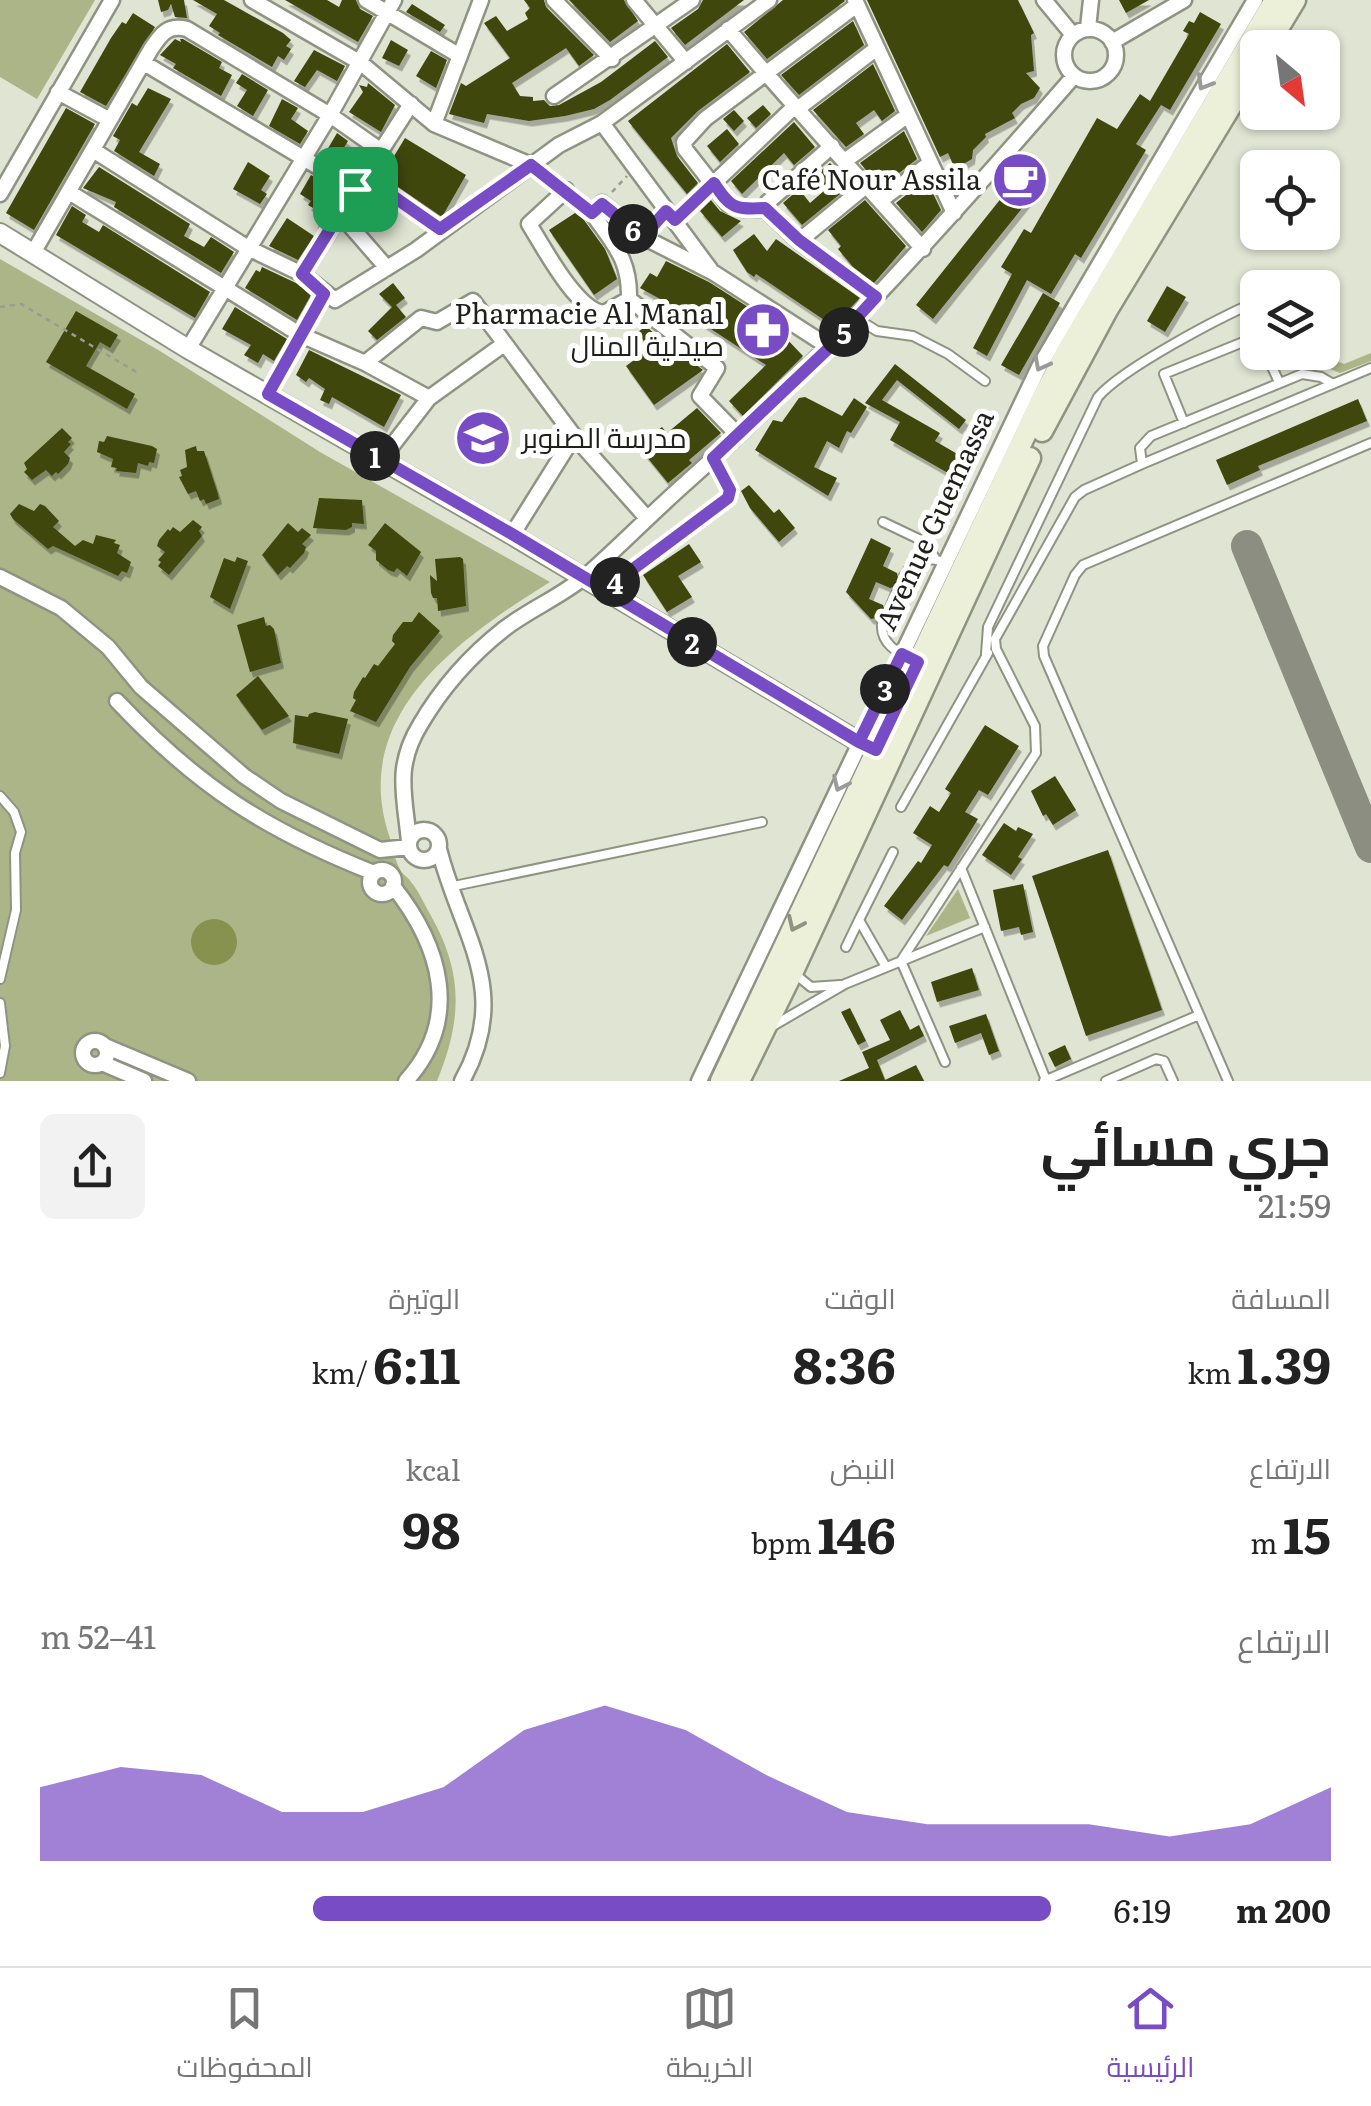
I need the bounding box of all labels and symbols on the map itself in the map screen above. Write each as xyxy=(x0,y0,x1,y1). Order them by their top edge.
north arrow xyxy=(1240,30,1340,130)
one-way arrow xyxy=(1197,73,1216,91)
pin xyxy=(313,147,398,232)
cafe icon: Café Nour Assila xyxy=(990,150,1050,210)
place label: Café Nour Assila xyxy=(761,157,981,199)
pin: 6 xyxy=(608,204,658,254)
place label: Pharmacie Al Manal صيدلية المنال xyxy=(454,291,724,365)
pharmacy icon: Pharmacie Al Manal صيدلية المنال xyxy=(733,300,793,360)
pin: 5 xyxy=(819,307,869,357)
one-way arrow xyxy=(1034,354,1053,372)
street label: Avenue Guemassa xyxy=(864,402,1003,636)
school or university icon: مدرسة الصنوبر xyxy=(453,408,513,468)
place label: مدرسة الصنوبر xyxy=(520,415,687,457)
pin: 1 xyxy=(350,431,400,481)
pin: 4 xyxy=(590,557,640,607)
pin: 2 xyxy=(667,617,717,667)
pin: 3 xyxy=(860,664,910,714)
one-way arrow xyxy=(832,773,852,791)
one-way arrow xyxy=(788,914,808,932)

